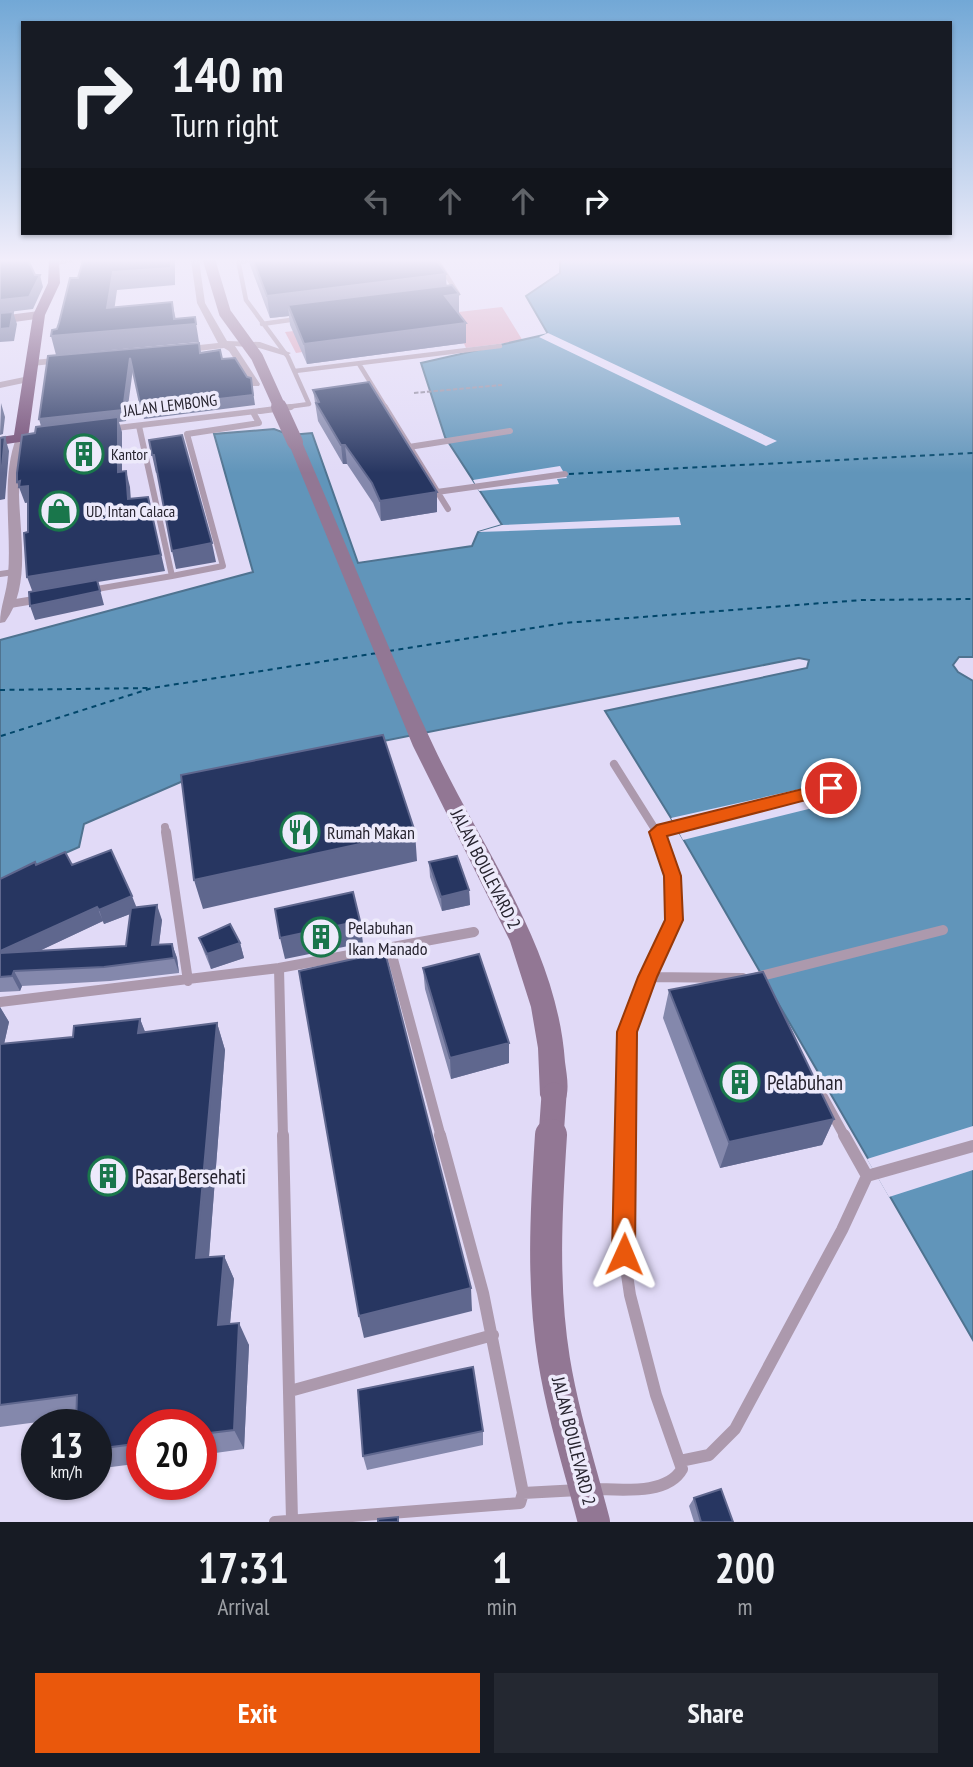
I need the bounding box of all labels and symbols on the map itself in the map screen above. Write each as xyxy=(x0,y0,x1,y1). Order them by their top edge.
street label: JALAN LEMBONG xyxy=(121,389,218,421)
building icon: Kantor xyxy=(63,433,105,475)
place label: Kantor xyxy=(111,444,148,464)
shop icon: UD. Intan Calaca xyxy=(38,490,80,532)
place label: UD. Intan Calaca xyxy=(86,501,175,521)
pin xyxy=(801,758,861,818)
street label: JALAN BOULEVARD 2 xyxy=(445,804,526,933)
restaurant icon: Rumah Makan xyxy=(279,811,321,853)
place label: Rumah Makan xyxy=(327,821,415,844)
building icon: Pelabuhan Ikan Manado xyxy=(300,916,342,958)
place label: Pelabuhan Ikan Manado xyxy=(348,916,428,960)
building icon: Pelabuhan xyxy=(719,1061,761,1103)
place label: Pelabuhan xyxy=(767,1069,843,1096)
building icon: Pasar Bersehati xyxy=(87,1155,129,1197)
place label: Pasar Bersehati xyxy=(135,1163,246,1190)
position arrow xyxy=(587,1217,661,1291)
street label: JALAN BOULEVARD 2 xyxy=(547,1373,601,1508)
speed limit sign: 20 xyxy=(126,1409,217,1500)

